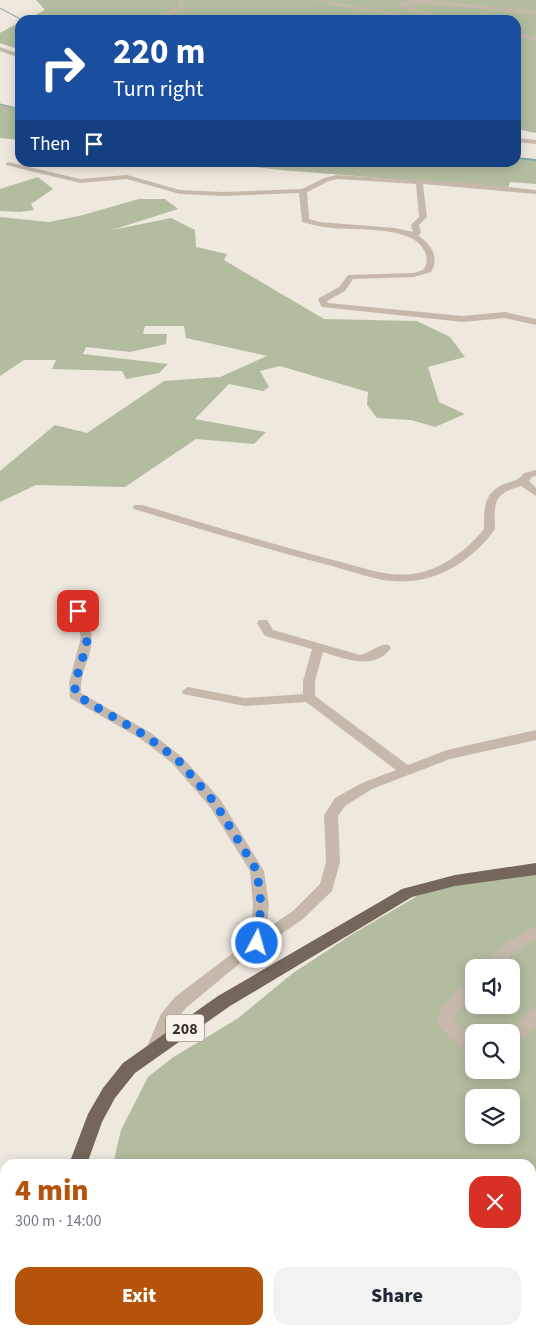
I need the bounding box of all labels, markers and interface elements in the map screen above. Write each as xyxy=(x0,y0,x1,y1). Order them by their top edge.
text: 220 m xyxy=(113,27,205,77)
icon: right xyxy=(30,35,95,100)
text: Turn right xyxy=(113,73,203,105)
icon: arrive xyxy=(80,130,108,158)
text: Then xyxy=(30,131,70,158)
pin xyxy=(57,590,99,632)
icon: arrive xyxy=(64,597,92,625)
position arrow xyxy=(230,916,282,968)
map controls xyxy=(465,959,520,1144)
button: sound xyxy=(465,959,520,1014)
road number: 208 xyxy=(166,1014,204,1042)
button: search xyxy=(465,1024,520,1079)
button: layers xyxy=(465,1089,520,1144)
text: 4 min xyxy=(15,1169,89,1212)
button: close xyxy=(469,1176,521,1228)
text: 300 m · 14:00 xyxy=(15,1210,102,1232)
button: Exit xyxy=(15,1267,263,1325)
button: Share xyxy=(273,1267,521,1325)

